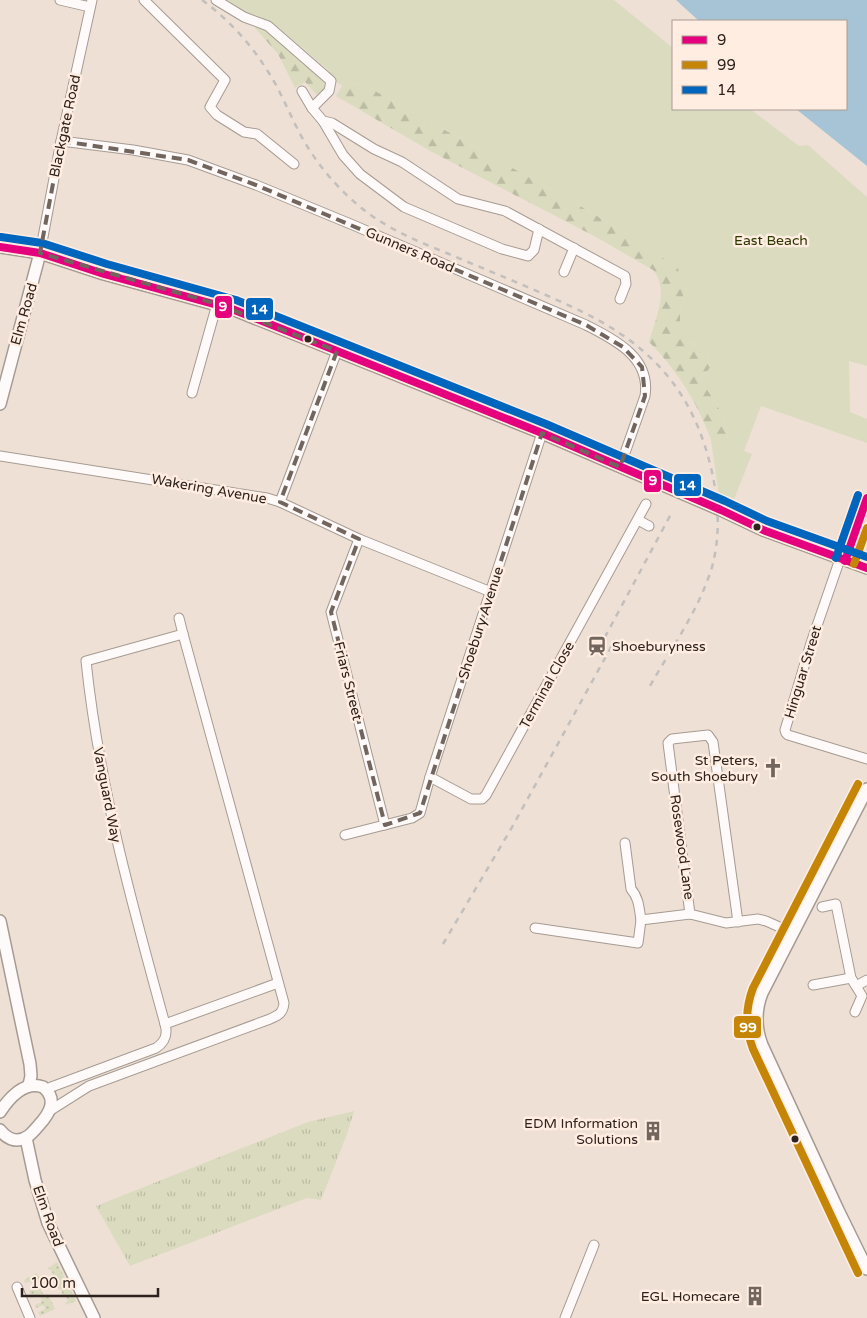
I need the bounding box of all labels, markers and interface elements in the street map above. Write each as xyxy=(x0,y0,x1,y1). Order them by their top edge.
legend xyxy=(672,20,847,110)
text: 9 xyxy=(717,31,726,49)
text: 99 xyxy=(717,56,736,74)
street label: Blackgate Road xyxy=(46,73,84,179)
text: 14 xyxy=(717,81,736,99)
street label: Gunners Road xyxy=(363,224,457,276)
park label: East Beach xyxy=(734,232,808,249)
street label: Elm Road xyxy=(7,281,41,347)
line badge: 9 xyxy=(214,295,233,319)
line badge: 14 xyxy=(245,297,274,321)
text: 9 xyxy=(219,298,228,315)
text: 14 xyxy=(250,301,268,318)
unlabelled marker xyxy=(303,334,313,344)
line badge: 9 xyxy=(643,469,662,493)
street label: Wakering Avenue xyxy=(150,470,268,508)
text: 9 xyxy=(649,472,658,489)
line badge: 14 xyxy=(673,473,702,497)
text: 14 xyxy=(678,477,696,494)
unlabelled marker xyxy=(752,522,762,532)
street label: Shoebury Avenue xyxy=(455,564,507,681)
street label: Hinguar Street xyxy=(781,623,825,721)
station icon: Shoeburyness xyxy=(586,635,608,657)
street label: Terminal Close xyxy=(516,638,578,732)
place label: Shoeburyness xyxy=(612,638,706,655)
street label: Friars Street xyxy=(330,640,366,723)
street label: Vanguard Way xyxy=(89,746,125,845)
place label: St Peters, South Shoebury xyxy=(651,752,758,785)
church icon: St Peters, South Shoebury xyxy=(762,757,784,779)
street label: Rosewood Lane xyxy=(666,793,698,901)
line badge: 99 xyxy=(733,1015,762,1039)
text: 99 xyxy=(739,1019,757,1036)
place label: EDM Information Solutions xyxy=(524,1115,638,1148)
building icon: EDM Information Solutions xyxy=(642,1120,664,1142)
unlabelled marker xyxy=(790,1134,800,1144)
street label: Elm Road xyxy=(29,1183,67,1249)
scale bar xyxy=(22,1266,159,1298)
text: 100 m xyxy=(30,1274,76,1292)
building icon: EGL Homecare xyxy=(744,1285,766,1307)
place label: EGL Homecare xyxy=(641,1288,740,1305)

